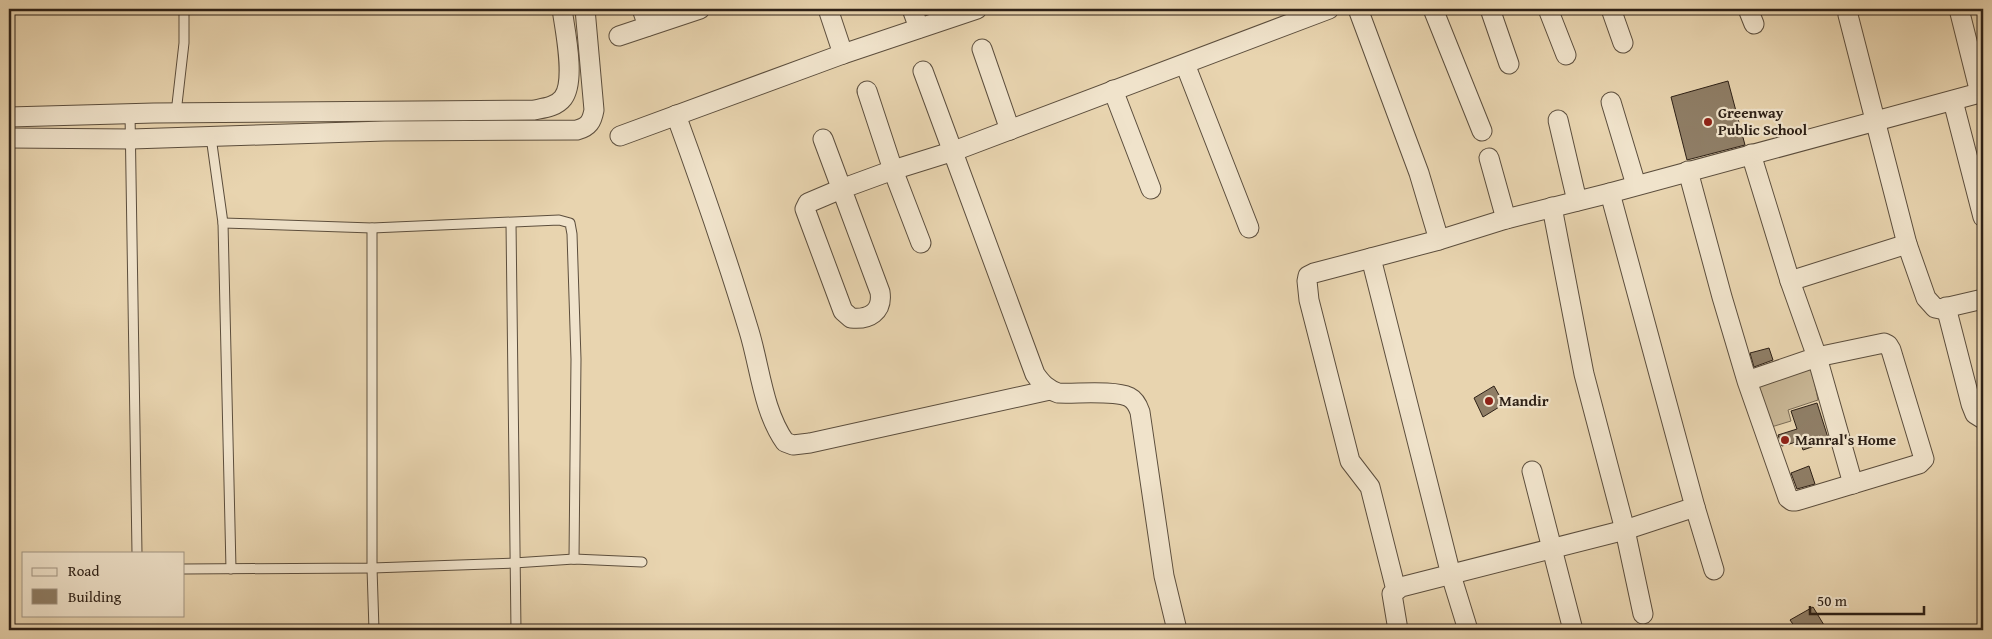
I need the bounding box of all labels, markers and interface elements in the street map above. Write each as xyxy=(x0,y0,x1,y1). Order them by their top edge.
place label: Greenway Public School xyxy=(1718,102,1807,140)
marker: Greenway Public School xyxy=(1702,116,1714,128)
place label: Mandir xyxy=(1499,390,1549,411)
marker: Mandir xyxy=(1483,395,1495,407)
place label: Manral's Home xyxy=(1795,429,1896,450)
marker: Manral's Home xyxy=(1779,434,1791,446)
legend xyxy=(22,552,185,616)
text: Road xyxy=(68,560,99,581)
scale bar xyxy=(1810,584,1923,616)
text: Building xyxy=(68,586,122,607)
text: 50 m xyxy=(1817,590,1848,611)

